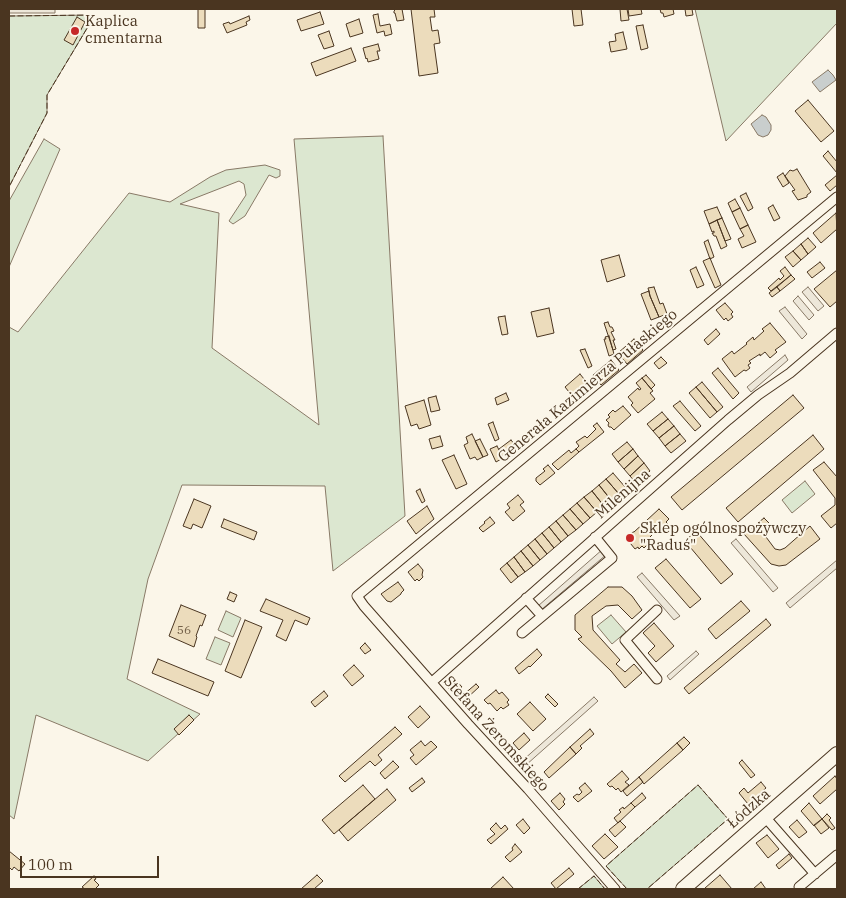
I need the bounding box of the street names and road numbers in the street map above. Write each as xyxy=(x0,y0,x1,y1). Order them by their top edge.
street label: Generała Kazimierza Pułaskiego xyxy=(495,306,681,466)
street label: Milenijna xyxy=(592,465,654,523)
street label: Stefana Żeromskiego xyxy=(439,673,553,795)
street label: Łódzka xyxy=(724,785,774,833)

